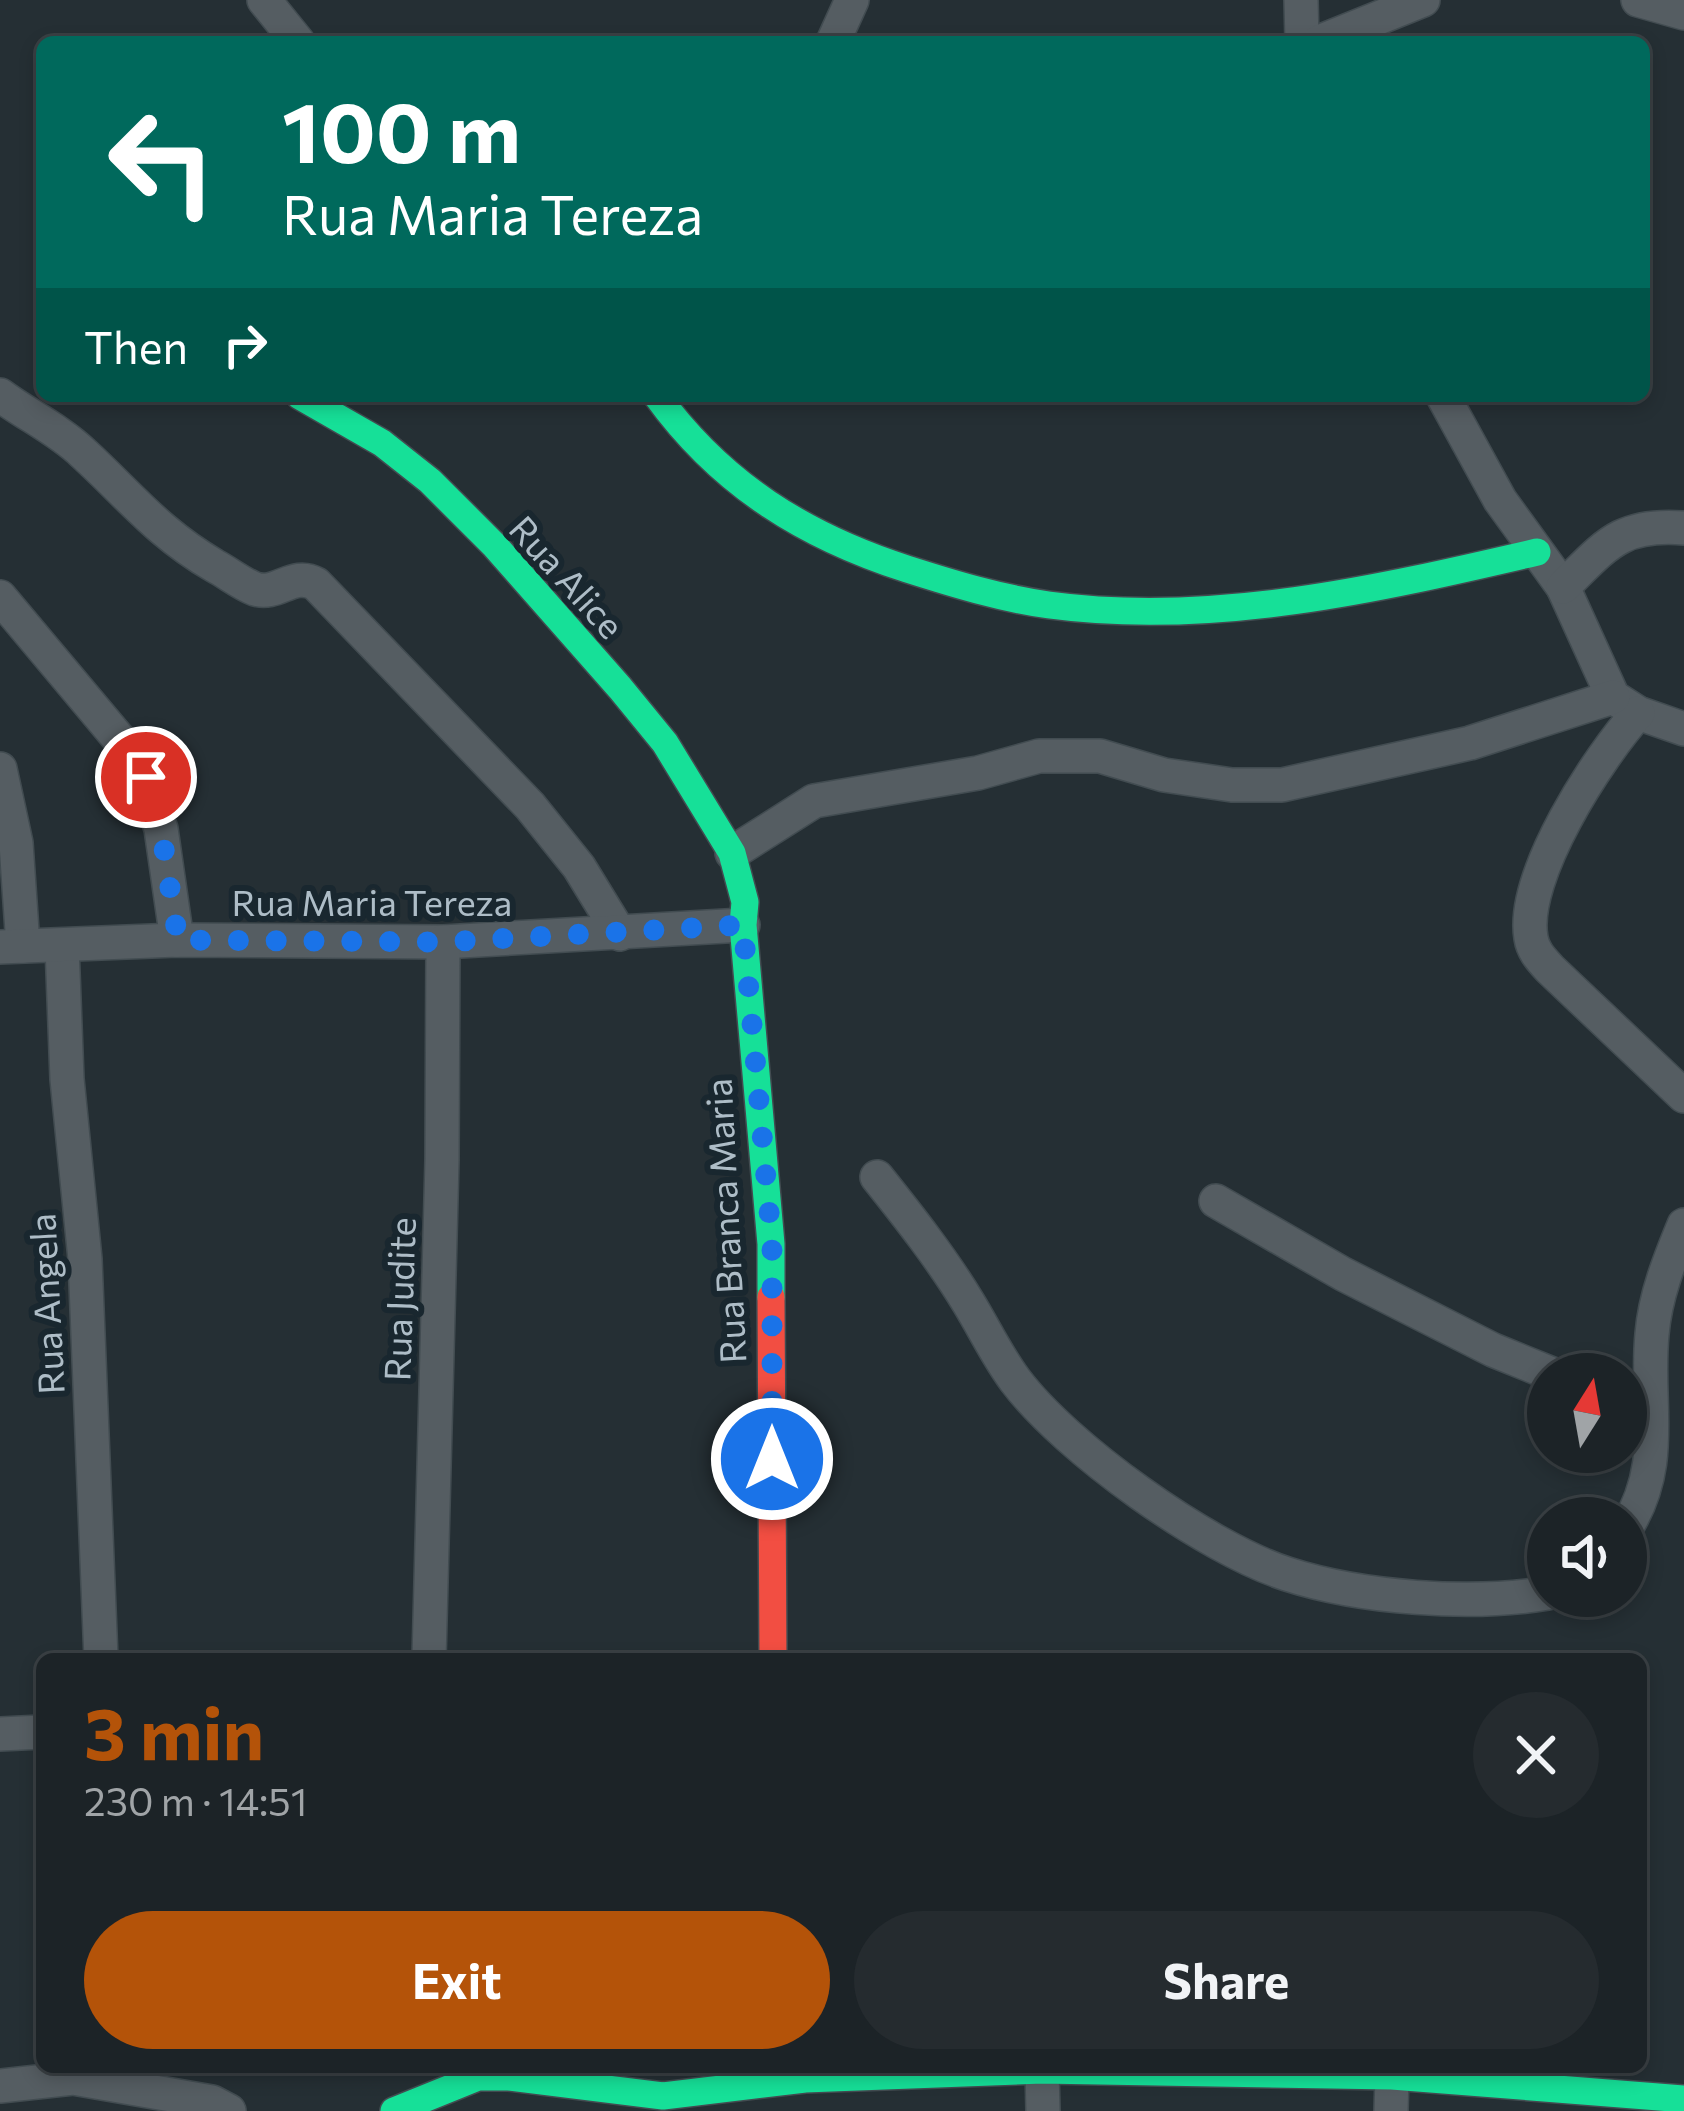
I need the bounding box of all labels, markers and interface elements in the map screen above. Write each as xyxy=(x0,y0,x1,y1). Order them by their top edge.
text: 100 m xyxy=(282,78,521,180)
icon: left xyxy=(84,84,240,240)
text: Rua Maria Tereza xyxy=(282,180,703,246)
icon: right xyxy=(212,312,278,378)
text: Then xyxy=(84,318,188,373)
street label: Rua Alice xyxy=(502,506,634,646)
pin xyxy=(95,726,197,828)
icon: arrive xyxy=(113,744,179,810)
street label: Rua Maria Tereza xyxy=(232,879,512,923)
street label: Rua Branca Maria xyxy=(695,1077,753,1365)
street label: Rua Angela xyxy=(18,1212,72,1396)
street label: Rua Judite xyxy=(373,1216,423,1382)
north arrow xyxy=(1527,1353,1647,1473)
map controls xyxy=(1527,1353,1647,1617)
position arrow xyxy=(709,1396,835,1522)
button: sound xyxy=(1527,1497,1647,1617)
text: 3 min xyxy=(84,1687,264,1775)
button: close xyxy=(1473,1692,1599,1818)
text: 230 m · 14:51 xyxy=(84,1776,307,1824)
button: Exit xyxy=(84,1911,830,2049)
button: Share xyxy=(854,1911,1599,2049)

